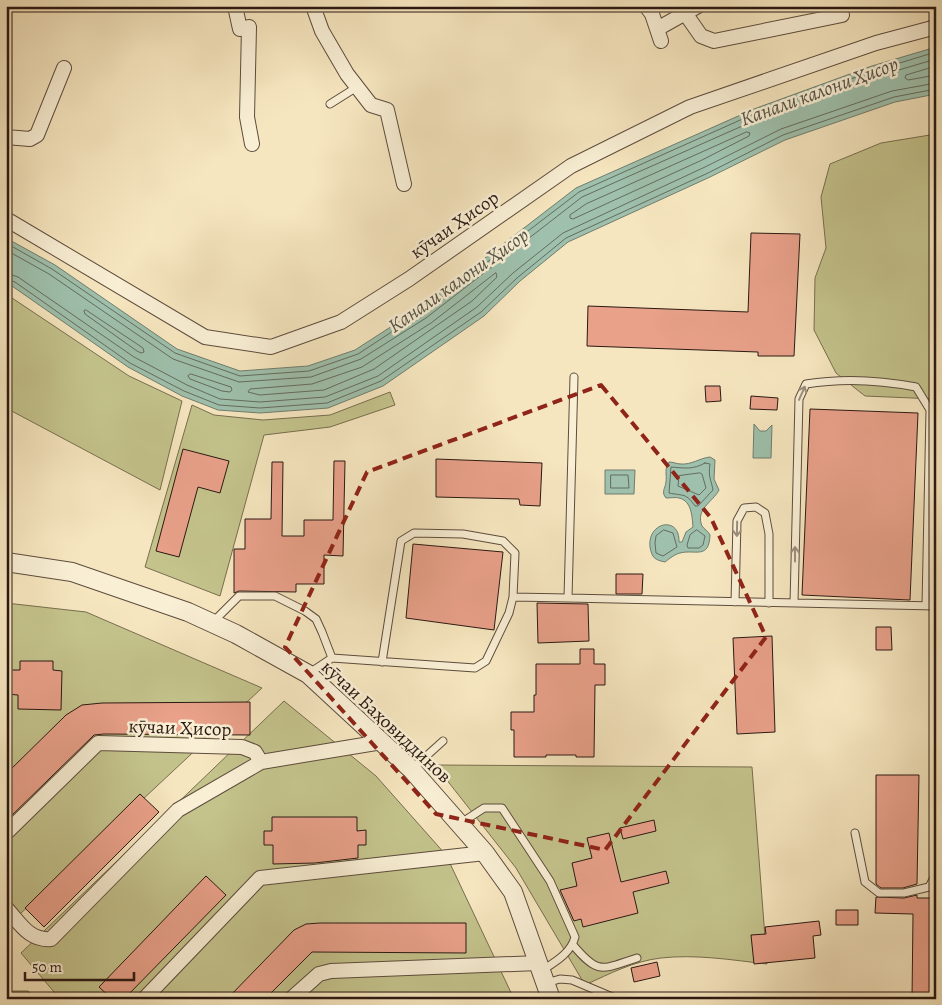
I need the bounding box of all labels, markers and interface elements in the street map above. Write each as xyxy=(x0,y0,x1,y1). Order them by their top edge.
water label: Канали калони Ҳисор xyxy=(736,50,902,133)
street label: кӯчаи Ҳисор xyxy=(405,185,504,265)
water label: Канали калони Ҳисор xyxy=(382,222,534,339)
one-way arrow xyxy=(798,386,808,401)
one-way arrow xyxy=(732,521,742,537)
one-way arrow xyxy=(790,547,800,563)
street label: кӯчаи Баҳовиддинов xyxy=(315,654,457,789)
street label: кӯчаи Ҳисор xyxy=(128,713,232,743)
scale bar xyxy=(25,950,134,982)
text: 50 m xyxy=(32,957,62,977)

